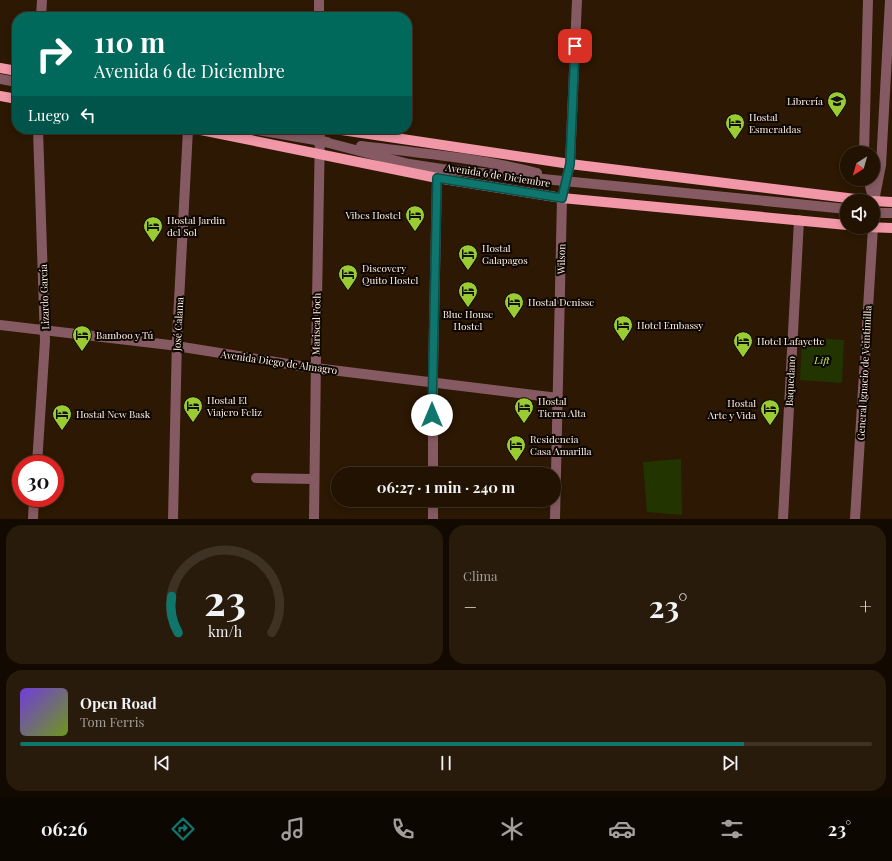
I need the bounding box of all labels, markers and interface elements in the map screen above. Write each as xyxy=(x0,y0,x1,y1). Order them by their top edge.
text: 110 m xyxy=(94,23,165,60)
icon: right xyxy=(28,28,80,80)
pin xyxy=(558,29,592,63)
icon: arrive xyxy=(564,35,586,57)
text: Avenida 6 de Diciembre xyxy=(94,59,285,83)
school or university icon: Librería xyxy=(826,90,848,118)
place label: Librería xyxy=(787,94,823,108)
icon: left xyxy=(77,104,99,126)
text: Luego xyxy=(28,105,69,125)
place label: Hostal Esmeraldas xyxy=(749,110,801,136)
hotel icon: Hostal Esmeraldas xyxy=(724,112,746,140)
north arrow xyxy=(840,146,880,186)
map controls xyxy=(840,146,880,234)
street label: Avenida 6 de Diciembre xyxy=(444,160,551,190)
button: sound xyxy=(840,194,880,234)
hotel icon: Vibes Hostel xyxy=(404,204,426,232)
place label: Vibes Hostel xyxy=(345,208,401,222)
place label: Hostal Jardin del Sol xyxy=(167,213,225,239)
hotel icon: Hostal Jardin del Sol xyxy=(142,215,164,243)
place label: Hostal Galapagos xyxy=(482,241,528,267)
hotel icon: Hostal Galapagos xyxy=(457,243,479,271)
street label: Wilson xyxy=(554,244,568,275)
place label: Discovery Quito Hostel xyxy=(362,261,419,287)
hotel icon: Discovery Quito Hostel xyxy=(337,263,359,291)
street label: Lizardo García xyxy=(36,264,52,330)
hotel icon: Blue House Hostel xyxy=(457,280,479,308)
hotel icon: Hostal Denisse xyxy=(503,291,525,319)
street label: Mariscal Foch xyxy=(308,293,324,355)
place label: Hostal Denisse xyxy=(528,295,594,309)
street label: José Calama xyxy=(170,297,186,352)
street label: General Ignacio de Veintimilla xyxy=(853,305,875,441)
place label: Blue House Hostel xyxy=(443,307,493,333)
hotel icon: Hotel Embassy xyxy=(612,314,634,342)
place label: Hotel Embassy xyxy=(637,318,703,332)
hotel icon: Bamboo y Tú xyxy=(71,324,93,352)
place label: Bamboo y Tú xyxy=(96,328,153,342)
hotel icon: Hotel Lafayette xyxy=(732,330,754,358)
place label: Hotel Lafayette xyxy=(757,334,825,348)
street label: Avenida Diego de Almagro xyxy=(219,347,339,377)
park label: Lift xyxy=(813,353,830,367)
street label: Baquedano xyxy=(782,355,798,406)
place label: Hostal El Viajero Feliz xyxy=(206,393,262,419)
position arrow xyxy=(411,394,453,436)
place label: Hostal Tierra Alta xyxy=(538,394,586,420)
hotel icon: Hostal El Viajero Feliz xyxy=(182,395,204,423)
hotel icon: Hostal Tierra Alta xyxy=(513,396,535,424)
place label: Hostal Arte y Vida xyxy=(707,396,756,422)
hotel icon: Hostal Arte y Vida xyxy=(759,398,781,426)
hotel icon: Hostal New Bask xyxy=(51,403,73,431)
place label: Hostal New Bask xyxy=(76,407,151,421)
place label: Residencia Casa Amarilla xyxy=(530,432,592,458)
hotel icon: Residencia Casa Amarilla xyxy=(505,434,527,462)
speed limit sign: 30 xyxy=(12,455,64,507)
text: 06:27 · 1 min · 240 m xyxy=(377,477,515,497)
text: Clima xyxy=(463,567,498,584)
text: 23 xyxy=(203,570,246,625)
text: 23° xyxy=(649,586,688,626)
text: − xyxy=(463,591,477,621)
text: + xyxy=(859,591,872,621)
text: km/h xyxy=(207,621,242,640)
text: Open Road xyxy=(80,693,157,713)
text: Tom Ferris xyxy=(80,713,144,730)
icon: previous xyxy=(151,752,173,774)
icon: pause xyxy=(435,752,457,774)
icon: next xyxy=(719,752,741,774)
icon: directions xyxy=(169,815,197,843)
icon: music xyxy=(279,815,307,843)
icon: phone xyxy=(389,815,417,843)
icon: climate xyxy=(498,815,526,843)
icon: car xyxy=(608,815,636,843)
icon: filters xyxy=(718,815,746,843)
text: 06:26 xyxy=(41,817,87,841)
text: 23° xyxy=(828,817,851,841)

